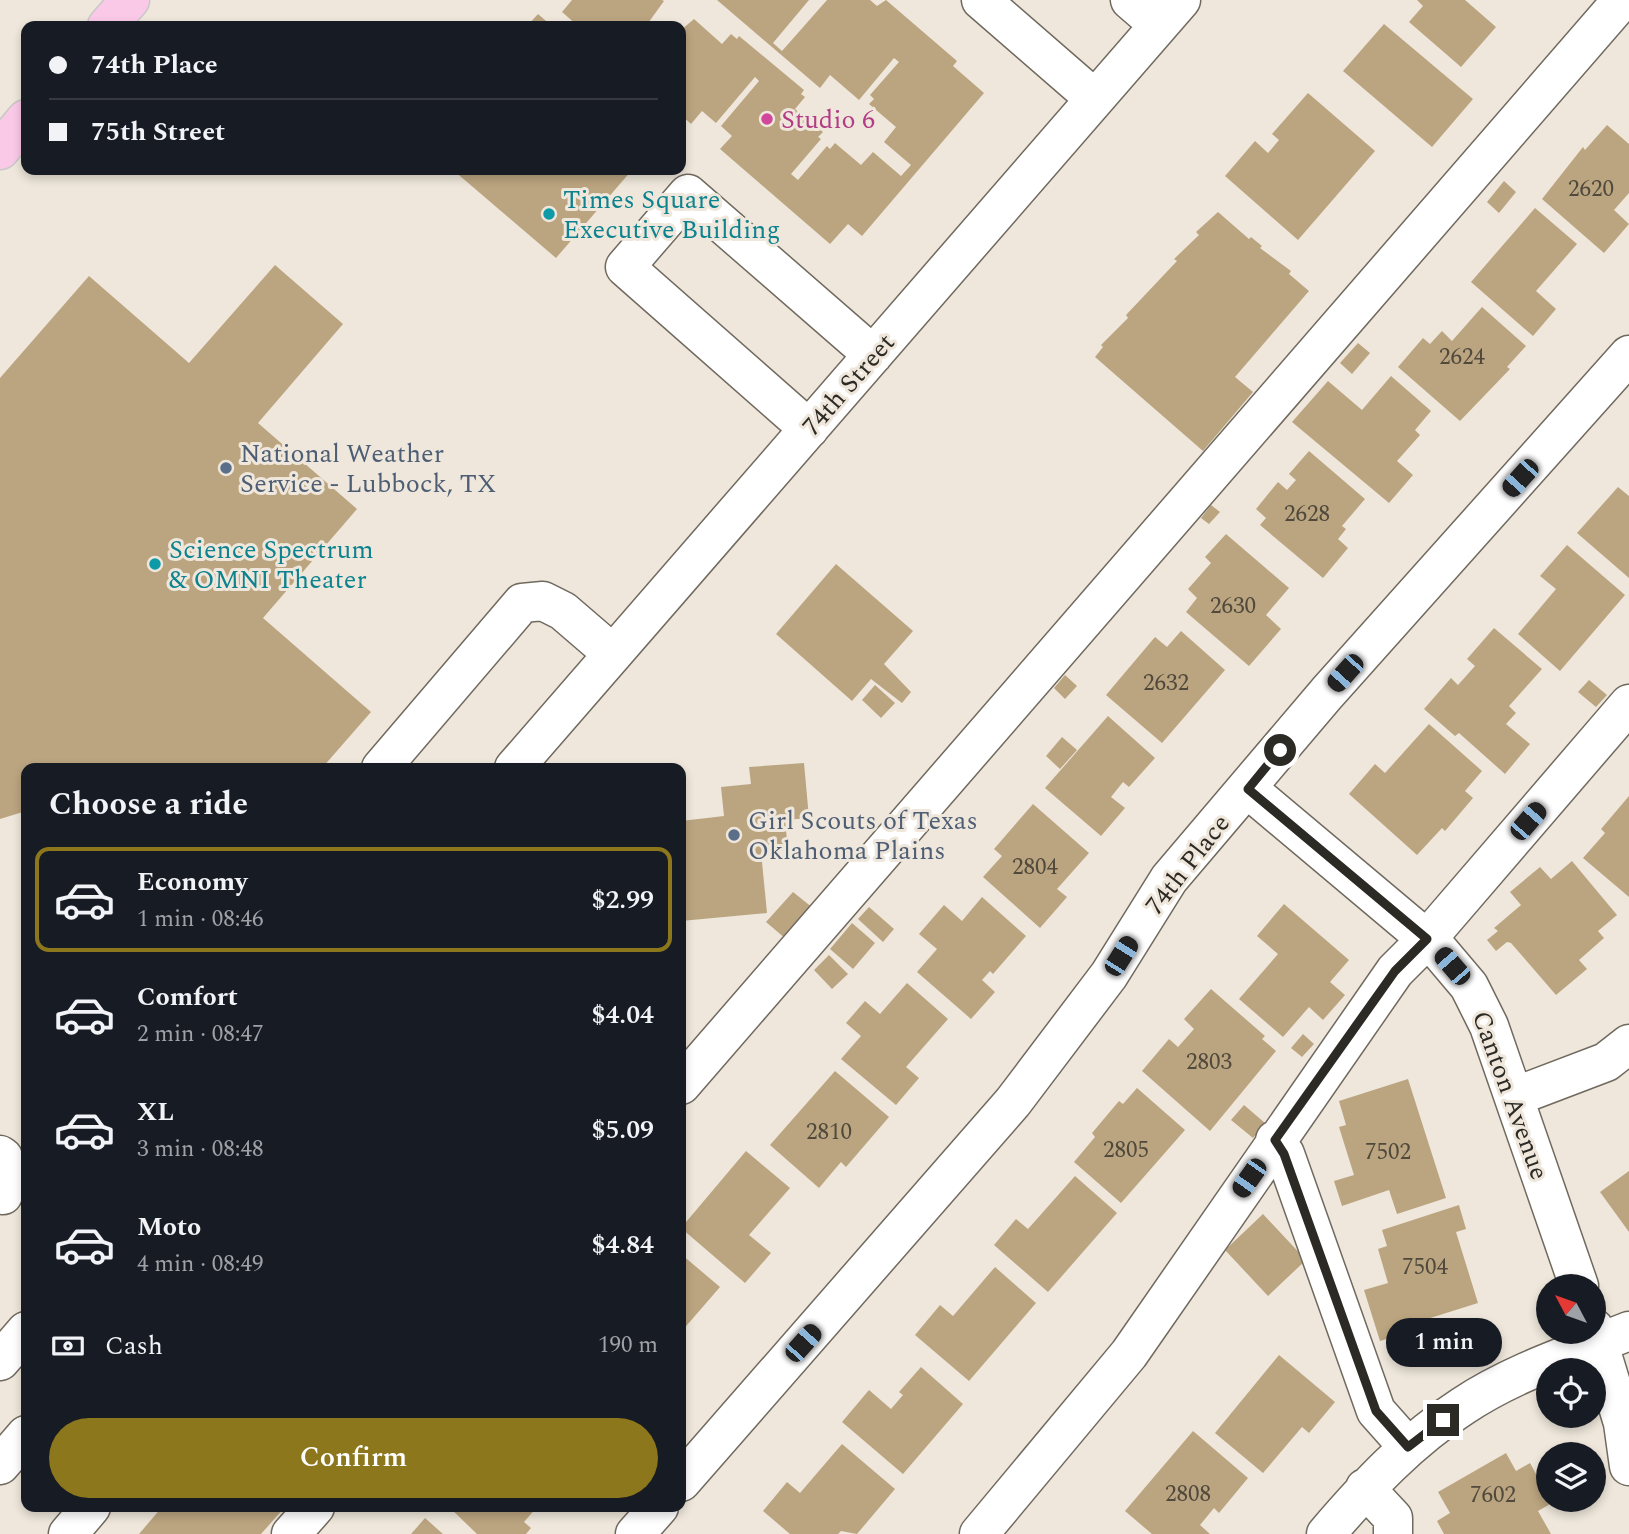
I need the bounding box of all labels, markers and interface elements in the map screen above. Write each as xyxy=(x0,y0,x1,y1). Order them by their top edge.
text: 74th Place xyxy=(91,45,218,85)
place label: Studio 6 xyxy=(781,100,875,140)
marker: Studio 6 xyxy=(759,111,775,127)
text: 75th Street xyxy=(91,112,225,152)
house number: 2620 xyxy=(1568,172,1614,207)
place label: Times Square Executive Building xyxy=(563,180,780,250)
marker: Times Square Executive Building xyxy=(541,206,557,222)
street label: 74th Street xyxy=(793,324,905,445)
house number: 2624 xyxy=(1439,340,1486,375)
place label: National Weather Service - Lubbock, TX xyxy=(240,434,496,504)
car xyxy=(1499,455,1542,501)
marker: National Weather Service - Lubbock, TX xyxy=(218,460,234,476)
house number: 2628 xyxy=(1284,497,1330,532)
place label: Science Spectrum & OMNI Theater xyxy=(169,530,374,600)
marker: Science Spectrum & OMNI Theater xyxy=(147,556,163,572)
house number: 2630 xyxy=(1210,589,1256,624)
car xyxy=(1324,650,1367,696)
house number: 2632 xyxy=(1143,666,1189,701)
route start xyxy=(1264,734,1296,766)
text: Choose a ride xyxy=(49,780,248,829)
car xyxy=(1507,798,1550,844)
place label: Girl Scouts of Texas Oklahoma Plains xyxy=(748,801,978,871)
street label: 74th Place xyxy=(1135,805,1240,924)
marker: Girl Scouts of Texas Oklahoma Plains xyxy=(726,827,742,843)
house number: 2804 xyxy=(1012,850,1059,885)
text: Economy xyxy=(137,862,247,902)
icon: car xyxy=(53,868,116,931)
text: $2.99 xyxy=(591,880,654,920)
text: 1 min · 08:46 xyxy=(137,902,264,937)
car xyxy=(1101,933,1142,979)
car xyxy=(1431,943,1474,989)
text: Comfort xyxy=(137,977,238,1017)
icon: car xyxy=(53,983,116,1046)
text: $4.04 xyxy=(591,995,654,1035)
street label: Canton Avenue xyxy=(1461,1005,1559,1186)
text: 2 min · 08:47 xyxy=(137,1017,264,1052)
house number: 2803 xyxy=(1186,1045,1232,1080)
text: XL xyxy=(137,1092,174,1132)
icon: car xyxy=(53,1098,116,1161)
text: $5.09 xyxy=(591,1110,654,1150)
house number: 2810 xyxy=(806,1115,852,1150)
text: 3 min · 08:48 xyxy=(137,1132,264,1167)
house number: 2805 xyxy=(1103,1133,1149,1168)
house number: 7502 xyxy=(1365,1135,1411,1170)
car xyxy=(1229,1155,1270,1201)
text: Moto xyxy=(137,1207,201,1247)
icon: car xyxy=(53,1213,116,1276)
text: $4.84 xyxy=(591,1225,654,1265)
text: 4 min · 08:49 xyxy=(137,1247,264,1282)
house number: 7504 xyxy=(1402,1250,1449,1285)
north arrow xyxy=(1536,1274,1606,1344)
map controls xyxy=(1536,1274,1606,1512)
callout: 1 min xyxy=(1385,1318,1501,1368)
car xyxy=(782,1320,825,1366)
text: 1 min xyxy=(1414,1325,1474,1360)
text: Cash xyxy=(105,1326,163,1366)
icon: cash xyxy=(49,1327,87,1365)
text: 190 m xyxy=(598,1328,658,1363)
button: locate xyxy=(1536,1358,1606,1428)
route end xyxy=(1427,1404,1459,1436)
button: Confirm xyxy=(49,1418,658,1498)
button: layers xyxy=(1536,1442,1606,1512)
house number: 2808 xyxy=(1165,1477,1211,1512)
house number: 7602 xyxy=(1470,1478,1516,1513)

